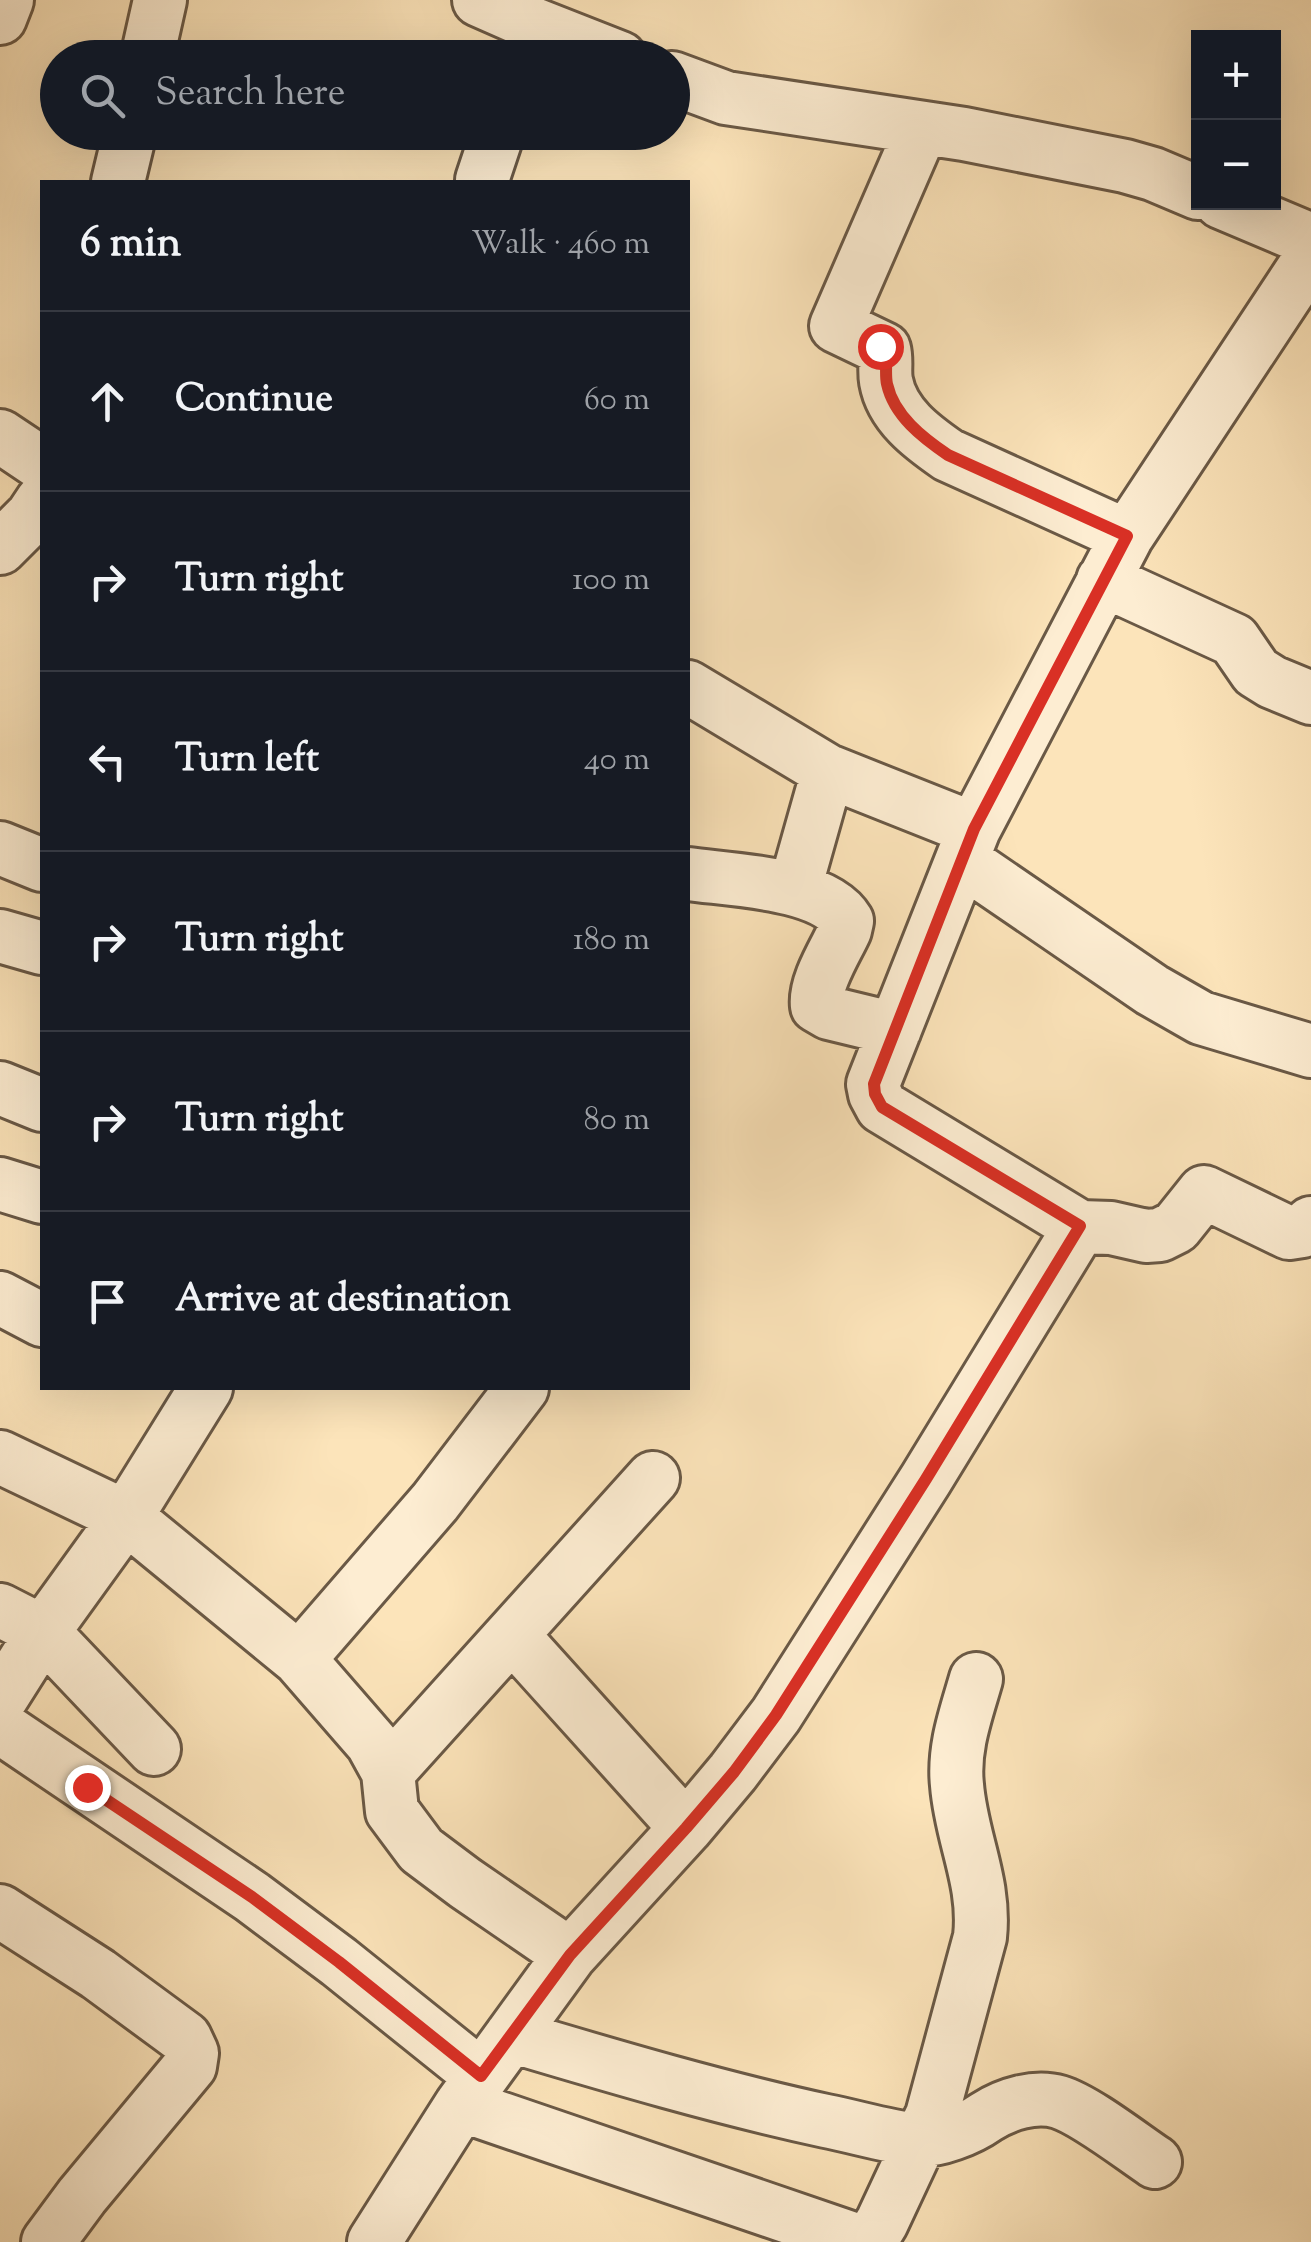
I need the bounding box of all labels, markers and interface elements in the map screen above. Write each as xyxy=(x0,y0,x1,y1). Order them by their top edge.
map controls xyxy=(1191,30,1281,210)
button: + xyxy=(1191,30,1281,120)
search box xyxy=(40,40,690,150)
icon: search xyxy=(75,68,130,123)
text: Search here xyxy=(155,68,346,122)
button: − xyxy=(1191,120,1281,210)
text: 6 min xyxy=(80,215,181,275)
text: Walk · 460 m xyxy=(471,222,650,268)
route start xyxy=(858,324,904,370)
icon: ahead xyxy=(80,374,135,429)
text: Continue xyxy=(175,374,333,428)
text: 60 m xyxy=(584,378,650,424)
icon: right xyxy=(80,554,135,609)
text: Turn right xyxy=(175,554,343,608)
text: 100 m xyxy=(572,558,650,604)
icon: left xyxy=(80,734,135,789)
text: Turn left xyxy=(175,734,319,788)
text: 40 m xyxy=(584,738,650,784)
icon: right xyxy=(80,914,135,969)
text: Turn right xyxy=(175,914,343,968)
text: 180 m xyxy=(573,918,650,964)
icon: right xyxy=(80,1094,135,1149)
text: Turn right xyxy=(175,1094,343,1148)
text: 80 m xyxy=(584,1098,650,1144)
icon: arrive xyxy=(80,1274,135,1329)
text: Arrive at destination xyxy=(175,1274,511,1328)
route end xyxy=(65,1765,111,1811)

